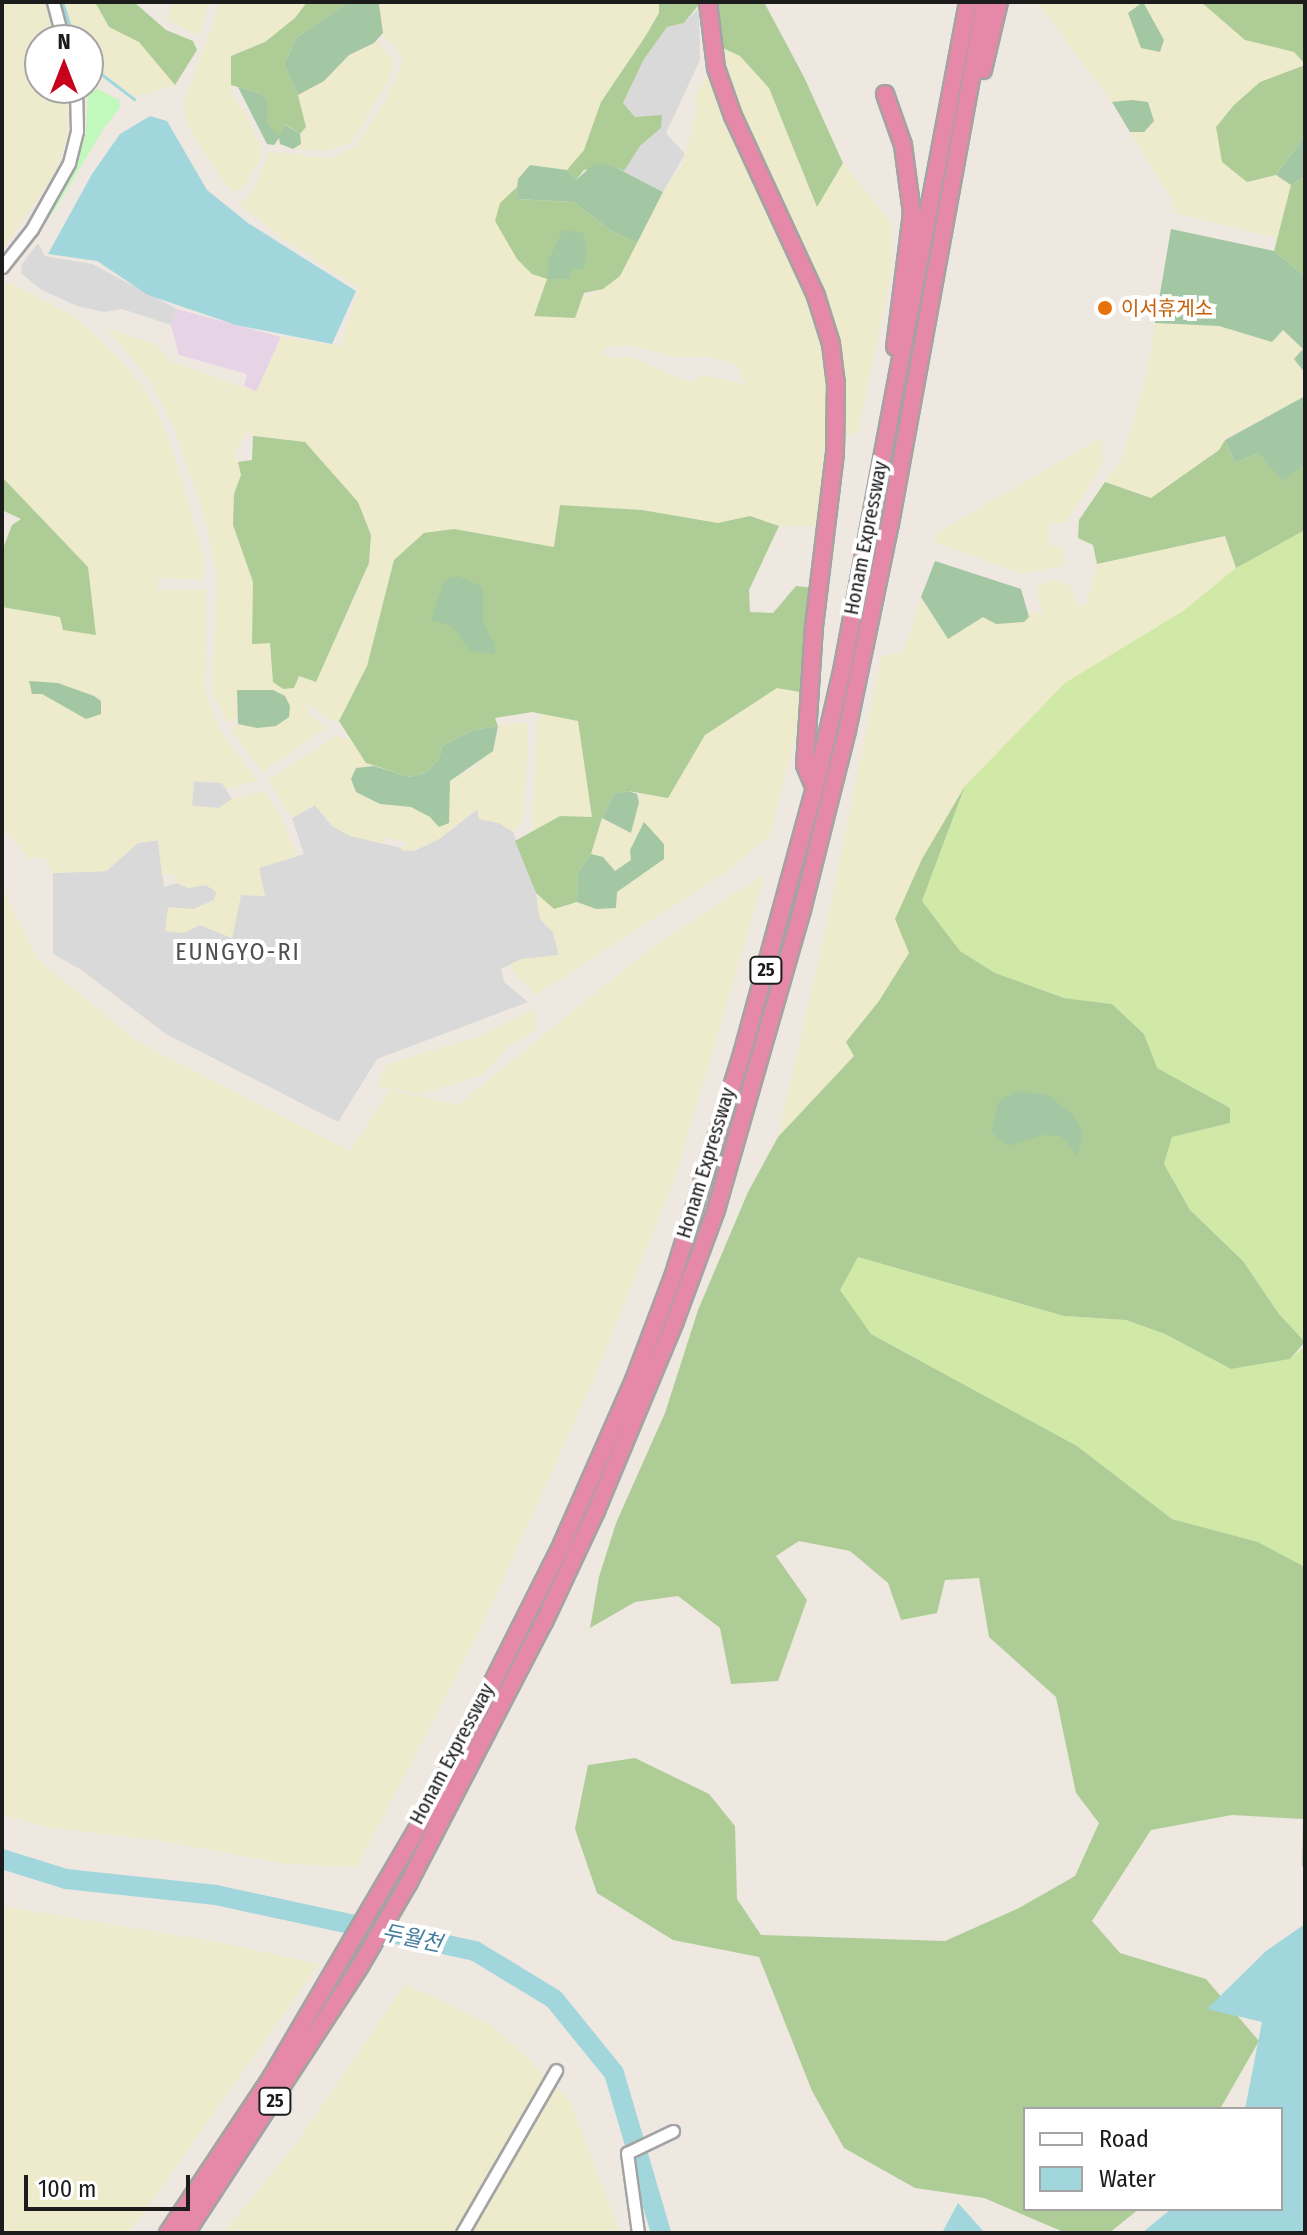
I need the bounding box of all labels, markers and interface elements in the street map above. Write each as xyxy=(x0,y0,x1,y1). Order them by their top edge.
north arrow xyxy=(24,24,104,104)
text: N xyxy=(57,28,71,55)
place label: 이서휴게소 xyxy=(1121,296,1213,320)
marker: 이서휴게소 xyxy=(1096,299,1114,317)
street label: Honam Expressway xyxy=(839,459,893,617)
district label: EUNGYO-RI xyxy=(175,939,301,967)
road number: 25 xyxy=(748,956,784,984)
street label: Honam Expressway xyxy=(672,1085,740,1241)
street label: Honam Expressway xyxy=(405,1679,499,1829)
water label: 두월천 xyxy=(380,1919,444,1957)
road number: 25 xyxy=(257,2087,293,2115)
legend xyxy=(1023,2107,1283,2211)
text: Road xyxy=(1099,2125,1149,2153)
scale bar xyxy=(28,2159,194,2209)
text: Water xyxy=(1099,2165,1156,2193)
text: 100 m xyxy=(38,2175,96,2203)

